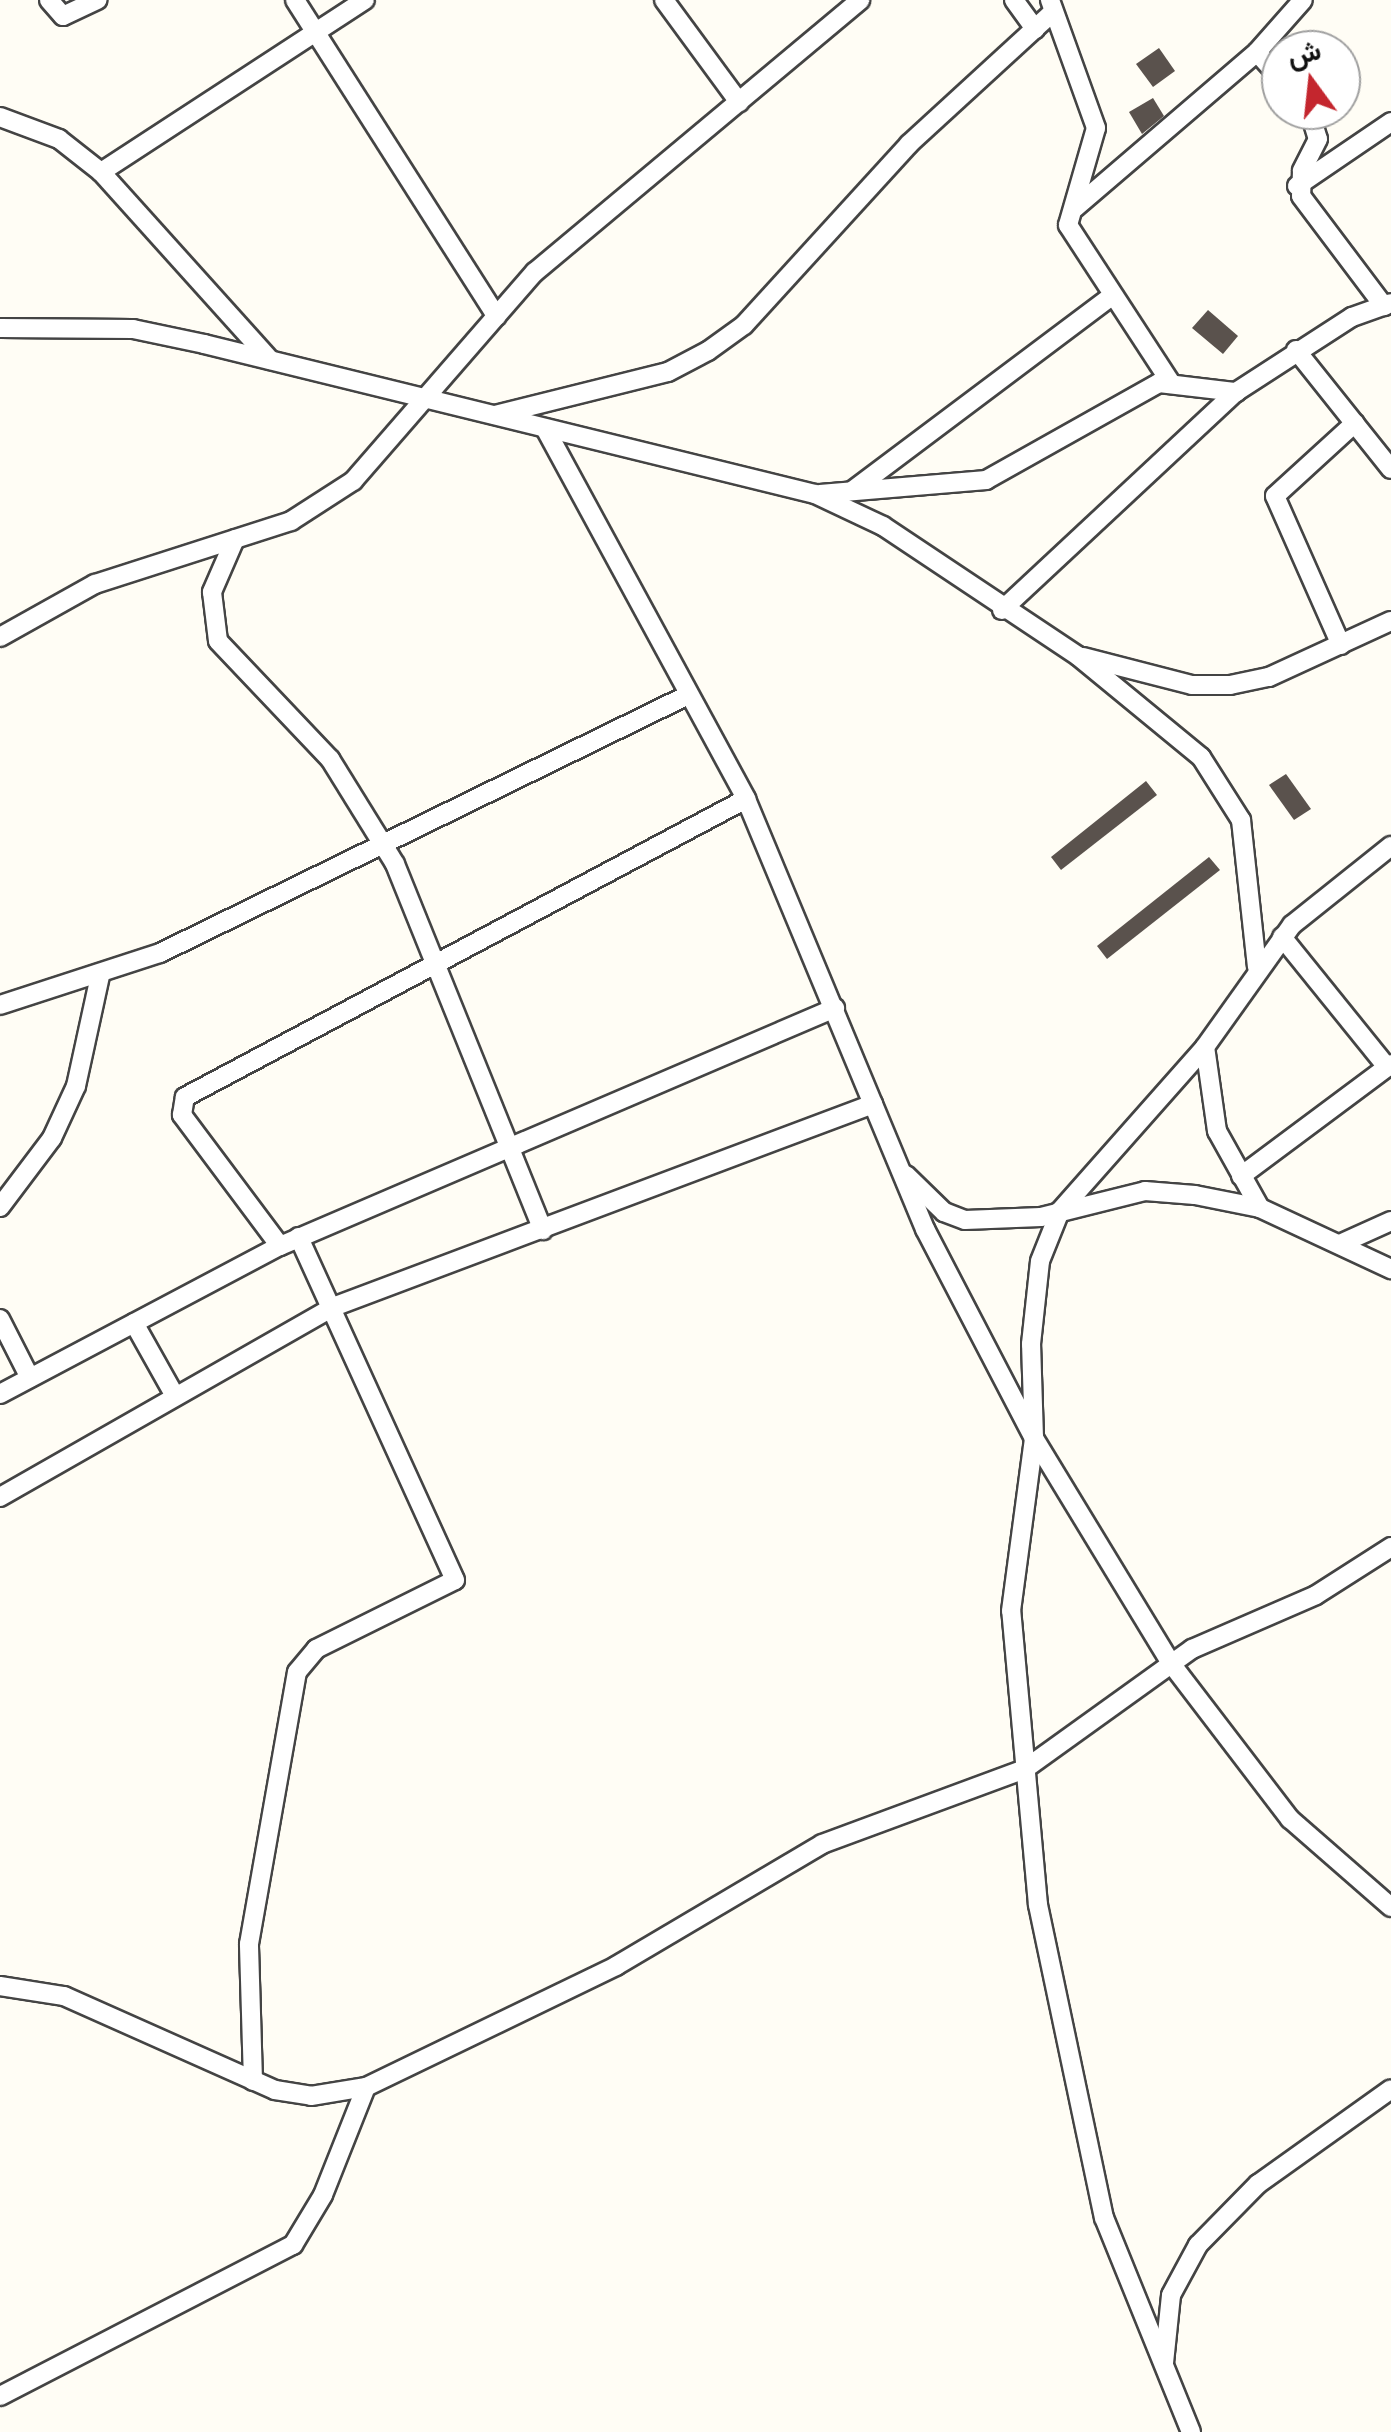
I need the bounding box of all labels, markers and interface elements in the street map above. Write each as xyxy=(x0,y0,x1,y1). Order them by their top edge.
north arrow xyxy=(1261,30,1361,130)
text: ش xyxy=(1283,31,1325,75)

